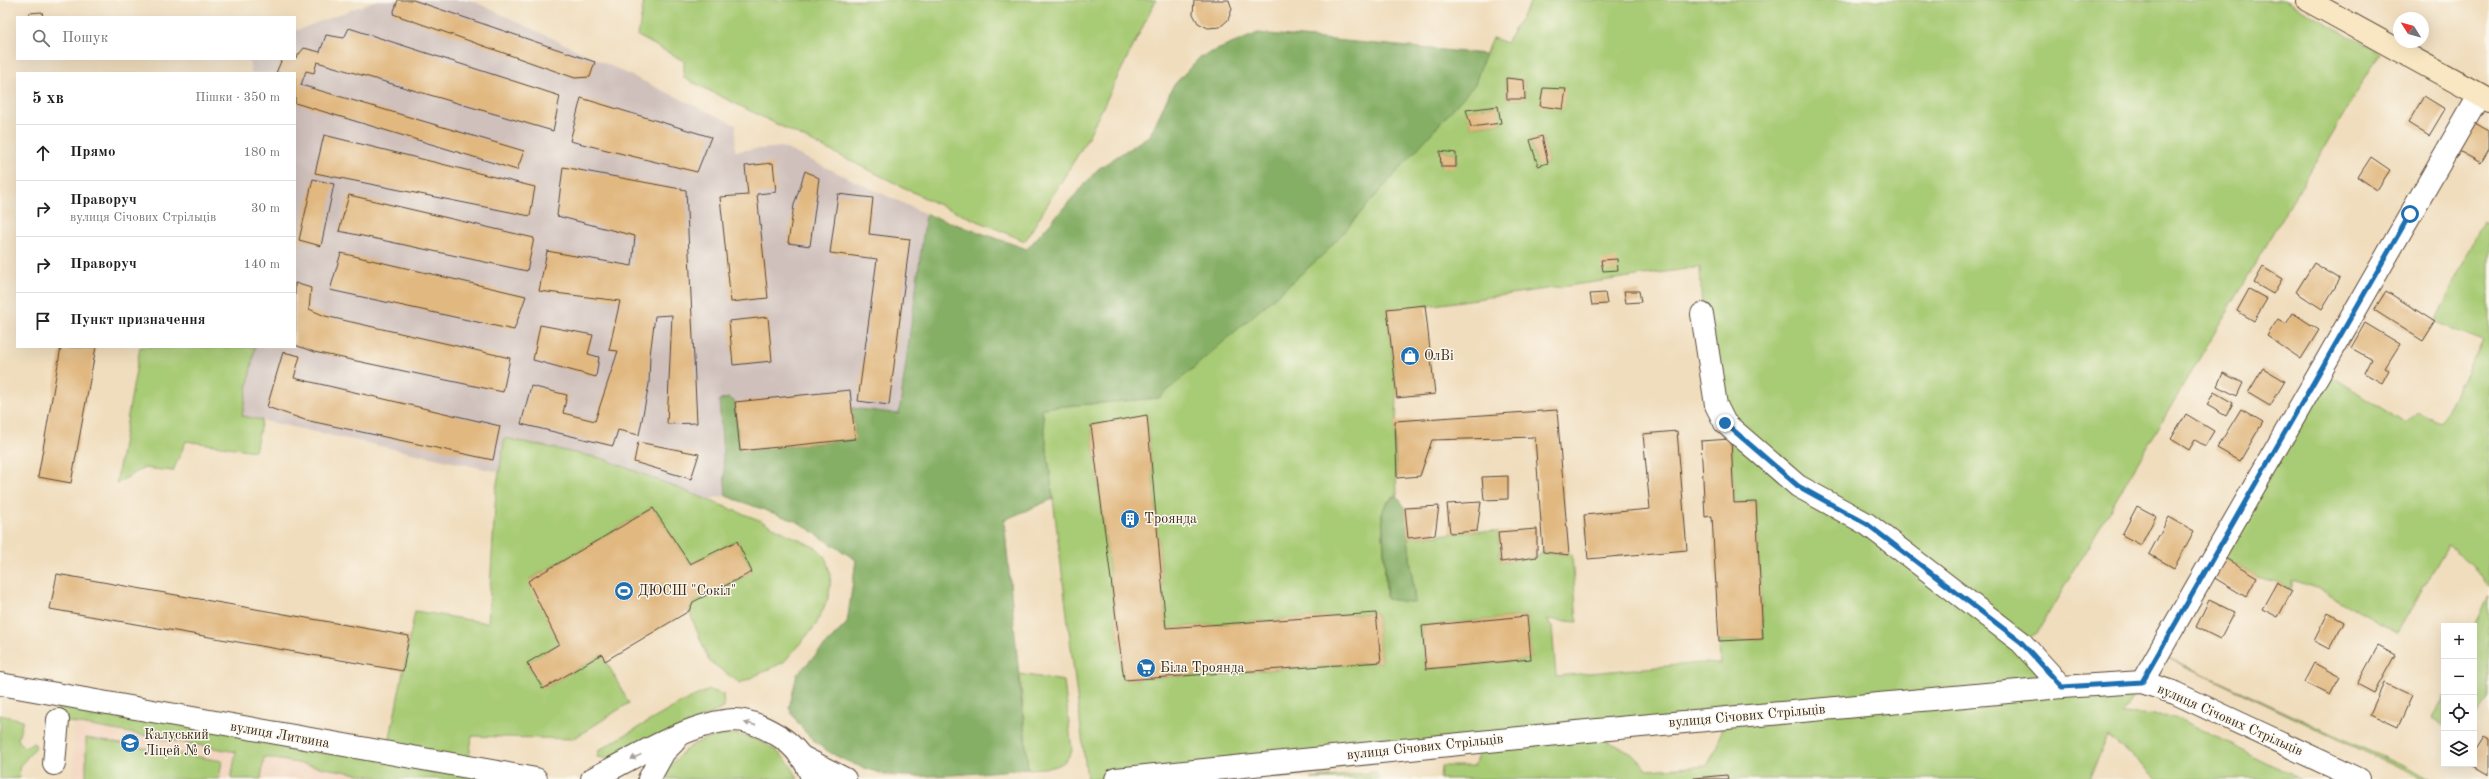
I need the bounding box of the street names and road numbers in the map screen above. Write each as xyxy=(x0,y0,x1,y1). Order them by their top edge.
street label: вулиця Січових Стрільців xyxy=(2155,682,2305,759)
street label: вулиця Січових Стрільців xyxy=(1668,702,1826,730)
street label: вулиця Литвина xyxy=(229,719,331,751)
street label: вулиця Січових Стрільців xyxy=(1346,732,1504,762)

